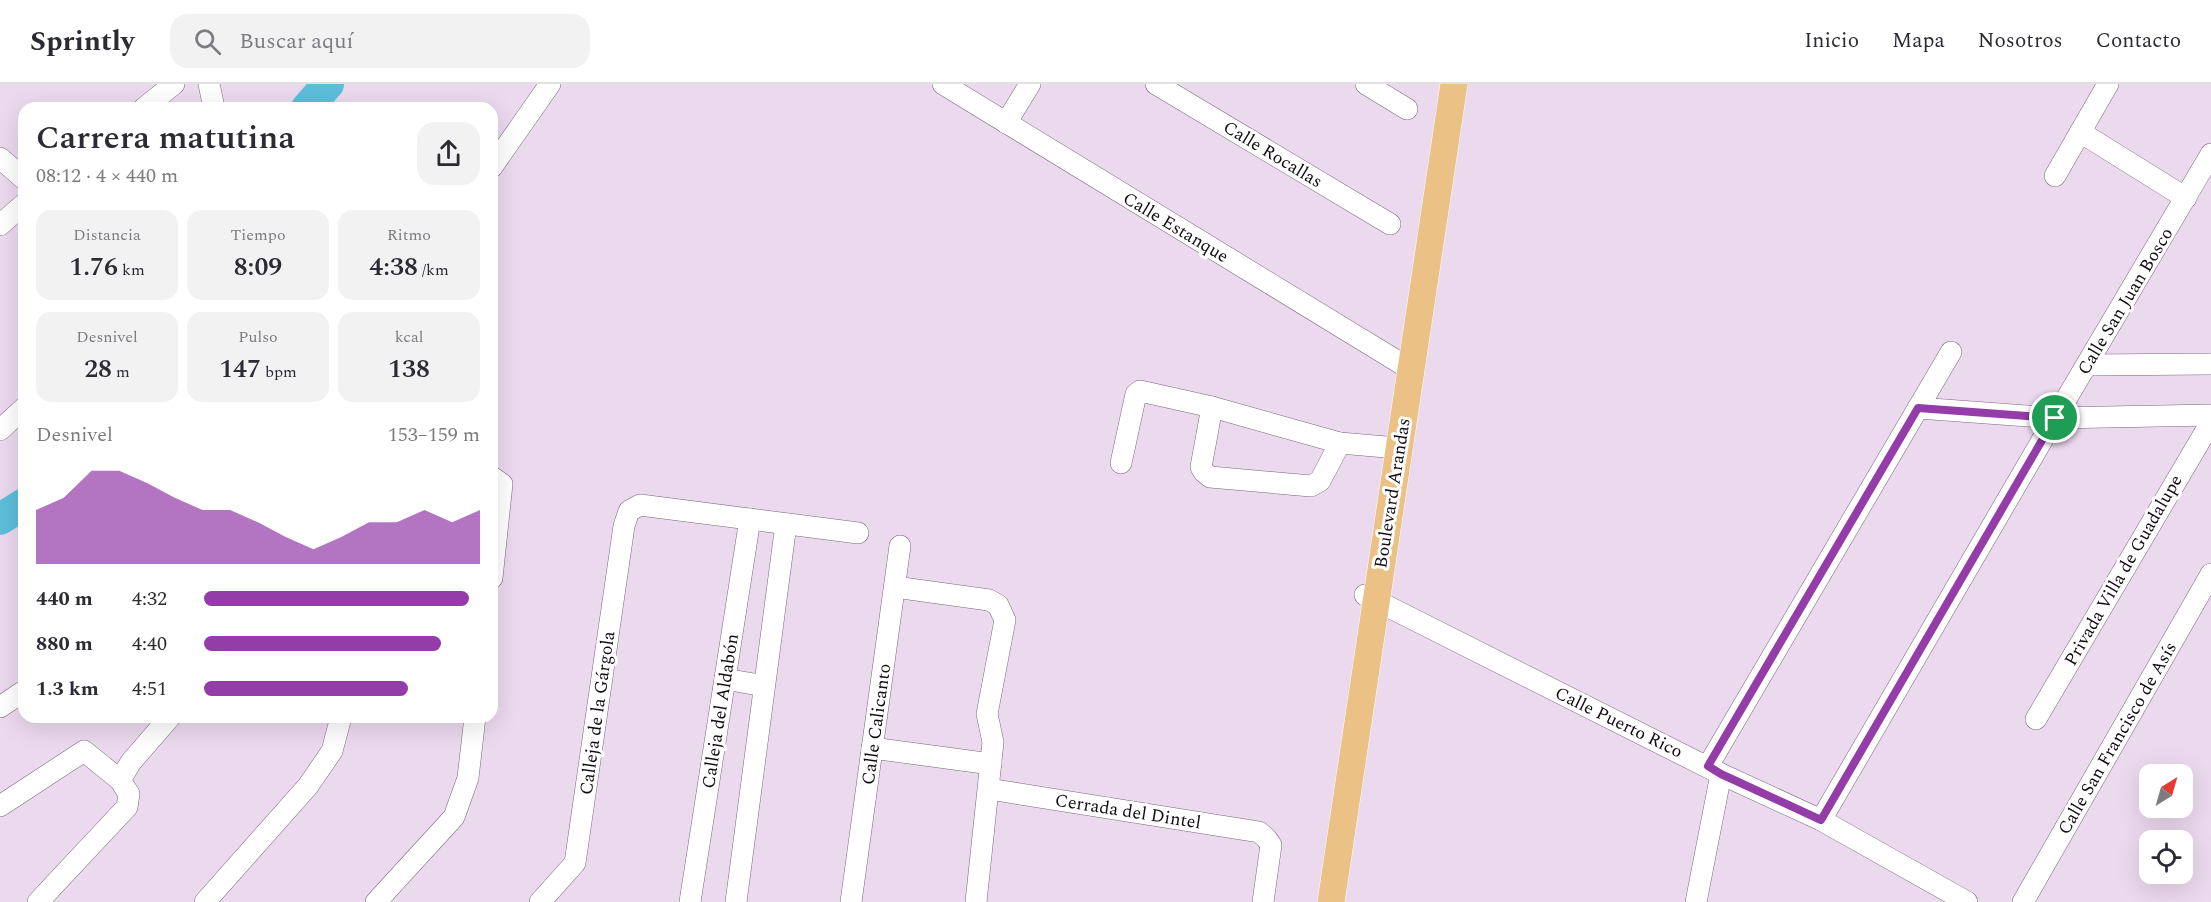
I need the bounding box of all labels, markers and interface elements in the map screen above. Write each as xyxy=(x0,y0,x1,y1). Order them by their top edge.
search box xyxy=(170,14,590,68)
text: Sprintly xyxy=(30,20,134,63)
icon: search xyxy=(191,25,224,58)
text: Buscar aquí xyxy=(239,25,353,58)
text: Inicio xyxy=(1804,25,1859,57)
text: Mapa xyxy=(1892,25,1945,57)
text: Nosotros xyxy=(1978,25,2063,57)
text: Contacto xyxy=(2096,25,2181,57)
text: Carrera matutina xyxy=(36,113,295,163)
street label: Calle Rocallas xyxy=(1218,114,1328,195)
button: share xyxy=(417,122,480,185)
text: 08:12 · 4 × 440 m xyxy=(36,161,178,191)
street label: Calle Estanque xyxy=(1118,185,1234,270)
street label: Calle San Juan Bosco xyxy=(2071,222,2180,380)
text: Distancia xyxy=(73,223,141,247)
text: Tiempo xyxy=(230,223,286,247)
text: Ritmo xyxy=(387,223,431,247)
text: 1.76 xyxy=(69,247,118,287)
text: 8:09 xyxy=(234,247,282,287)
text: 4:38 xyxy=(369,247,418,287)
text: km xyxy=(118,258,145,282)
text: /km xyxy=(418,258,449,282)
text: Desnivel xyxy=(76,325,138,349)
text: Pulso xyxy=(238,325,278,349)
text: kcal xyxy=(395,325,423,349)
text: 28 xyxy=(84,349,112,389)
text: 147 xyxy=(219,349,261,389)
text: 138 xyxy=(388,349,430,389)
text: m xyxy=(112,360,130,384)
text: bpm xyxy=(261,360,297,384)
pin xyxy=(2029,392,2080,443)
icon: arrive xyxy=(2038,401,2071,434)
street label: Boulevard Arandas xyxy=(1367,416,1418,570)
text: Desnivel xyxy=(36,420,113,450)
text: 153–159 m xyxy=(388,420,480,450)
street label: Privada Villa de Guadalupe xyxy=(2058,470,2189,671)
text: 440 m xyxy=(36,584,93,614)
text: 4:32 xyxy=(132,584,167,614)
text: 880 m xyxy=(36,629,93,659)
text: 4:40 xyxy=(132,629,167,659)
street label: Calleja de la Gárgola xyxy=(573,629,622,797)
street label: Calleja del Aldabón xyxy=(695,632,746,790)
street label: Calle San Francisco de Asís xyxy=(2051,637,2184,840)
street label: Calle Calicanto xyxy=(855,662,898,786)
text: 1.3 km xyxy=(36,674,99,704)
text: 4:51 xyxy=(132,674,167,704)
street label: Calle Puerto Rico xyxy=(1550,680,1687,765)
north arrow xyxy=(2139,764,2193,818)
map controls xyxy=(2139,764,2193,884)
street label: Cerrada del Dintel xyxy=(1053,787,1203,836)
button: locate xyxy=(2139,830,2193,884)

